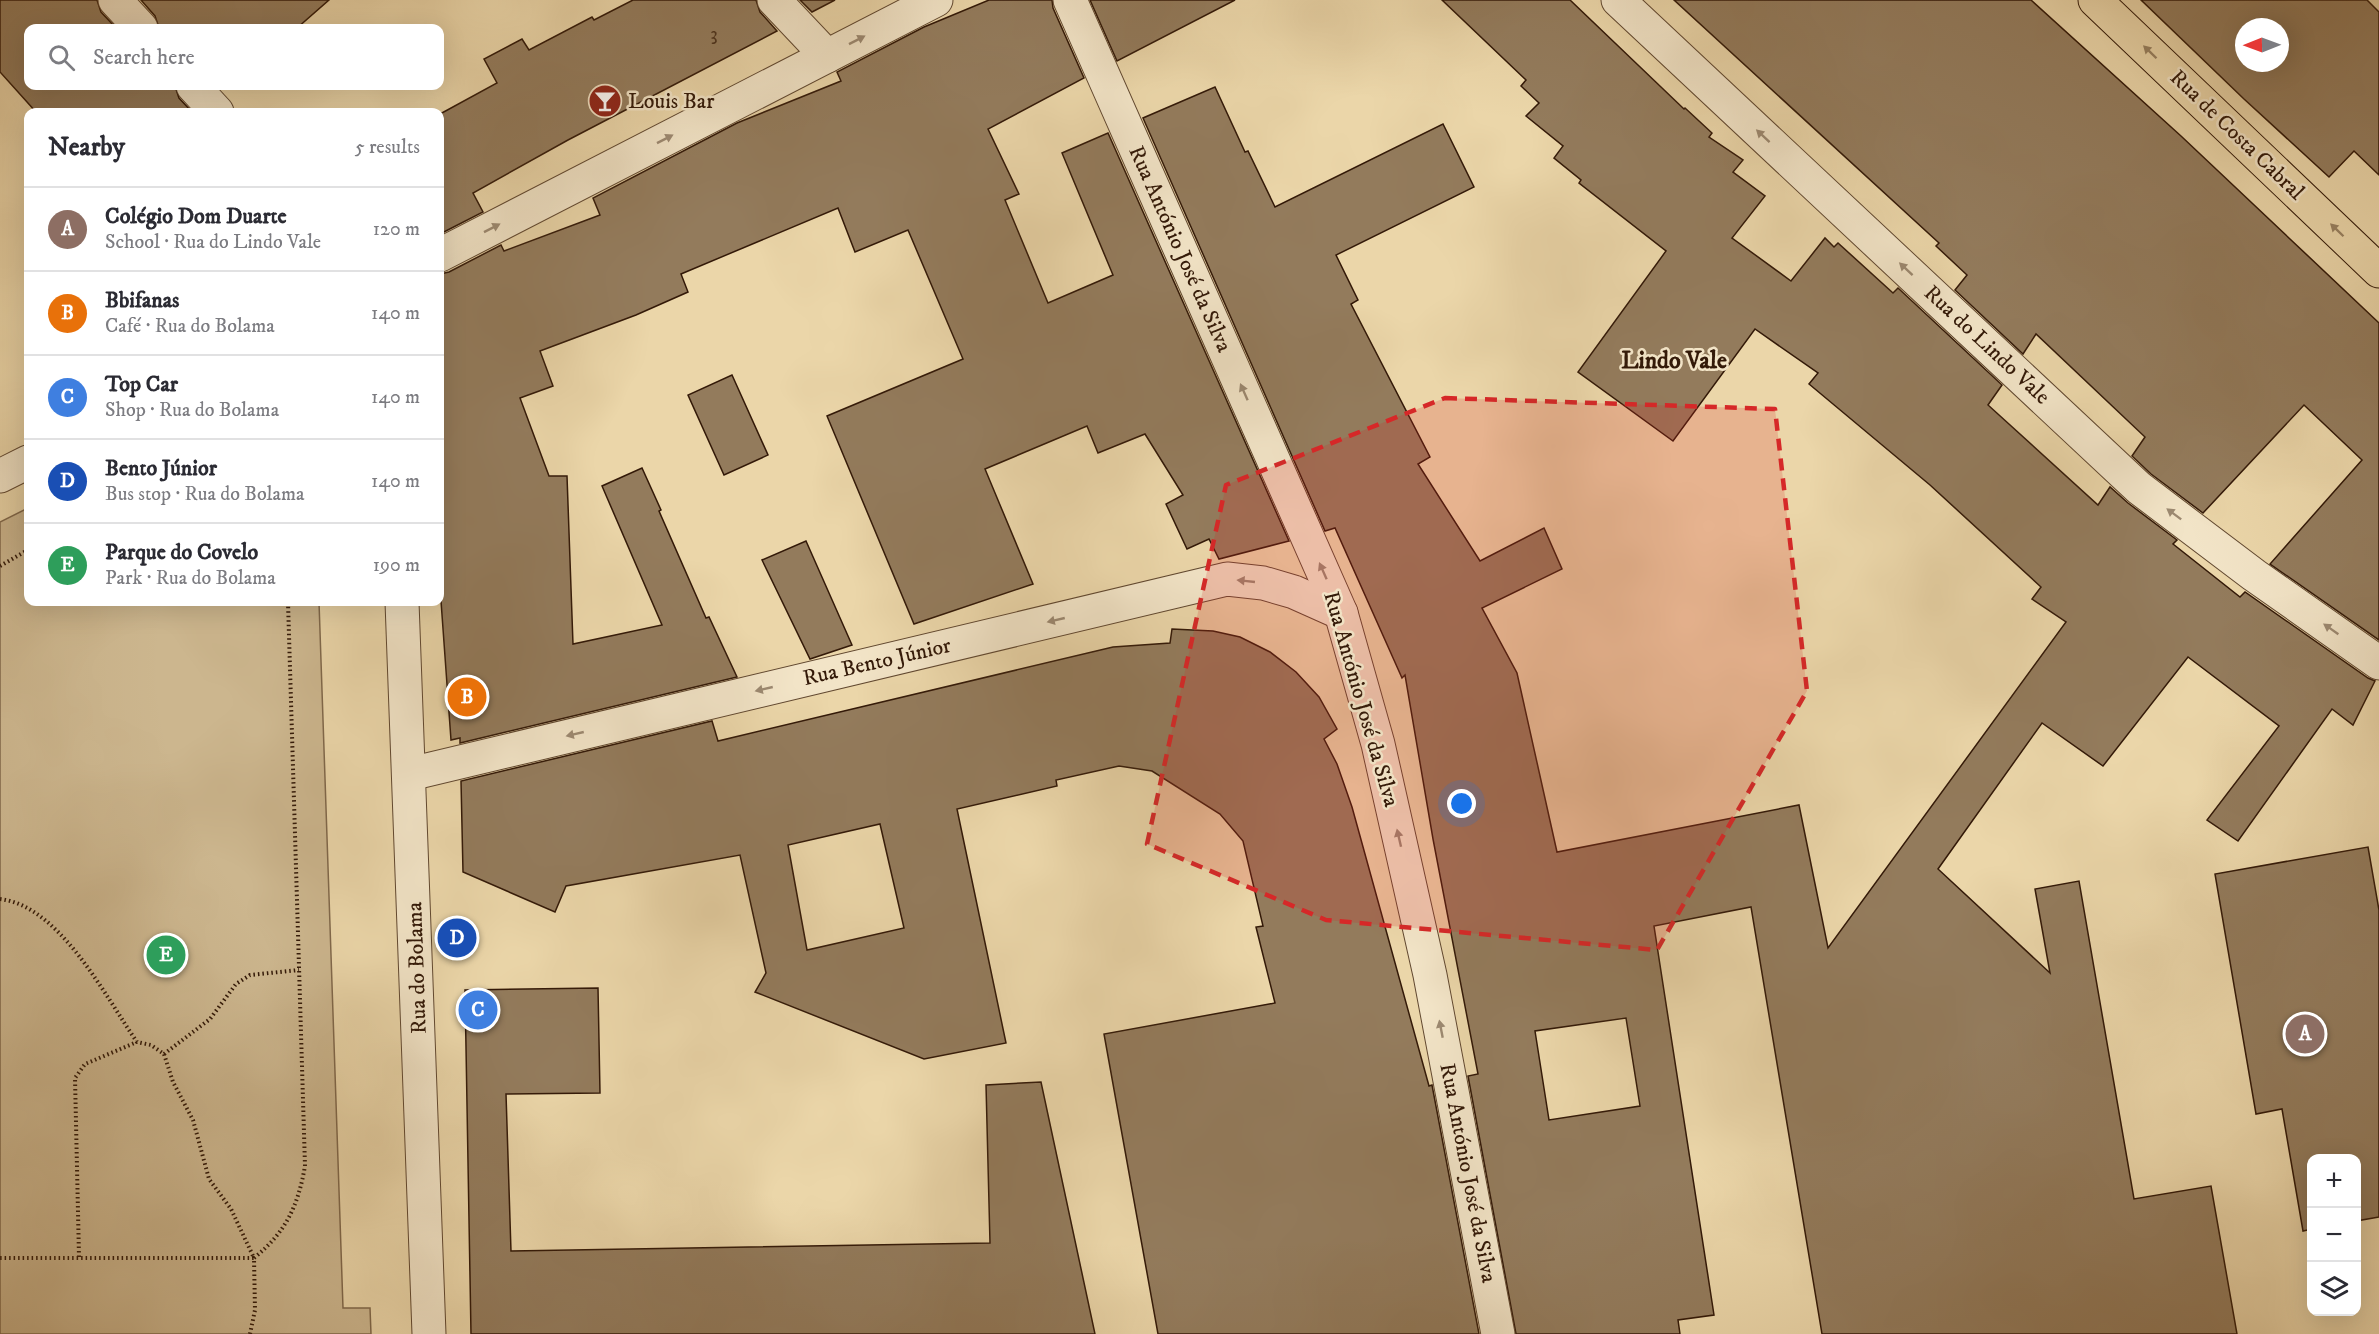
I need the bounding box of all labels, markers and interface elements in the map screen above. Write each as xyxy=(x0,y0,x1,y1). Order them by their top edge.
north arrow xyxy=(2235,18,2289,72)
house number: 3 xyxy=(710,22,718,47)
search box xyxy=(24,24,444,90)
one-way arrow xyxy=(848,36,866,46)
icon: search xyxy=(45,41,78,74)
text: Search here xyxy=(93,44,195,71)
one-way arrow xyxy=(2143,46,2157,60)
street label: Rua de Costa Cabral xyxy=(2164,64,2310,206)
bar icon: Louis Bar xyxy=(587,83,623,119)
place label: Louis Bar xyxy=(628,88,715,115)
one-way arrow xyxy=(1756,129,1771,143)
text: Nearby xyxy=(48,131,125,164)
one-way arrow xyxy=(657,134,674,144)
text: 5 results xyxy=(355,135,420,160)
street label: Rua António José da Silva xyxy=(1122,142,1238,357)
text: Colégio Dom Duarte xyxy=(105,203,287,230)
text: A xyxy=(61,217,74,242)
text: 120 m xyxy=(373,217,420,242)
one-way arrow xyxy=(483,224,500,233)
one-way arrow xyxy=(2330,224,2344,238)
text: School · Rua do Lindo Vale xyxy=(105,230,321,255)
one-way arrow xyxy=(1899,263,1913,277)
street label: Rua do Lindo Vale xyxy=(1918,280,2056,410)
text: Bbifanas xyxy=(105,287,179,314)
text: B xyxy=(61,301,74,326)
text: 140 m xyxy=(371,301,420,326)
text: Café · Rua do Bolama xyxy=(105,314,275,339)
district label: Lindo Vale xyxy=(1621,346,1727,376)
text: Top Car xyxy=(105,371,178,398)
one-way arrow xyxy=(1239,384,1248,401)
text: C xyxy=(61,385,74,410)
text: 140 m xyxy=(371,385,420,410)
text: Shop · Rua do Bolama xyxy=(105,398,279,423)
text: Bento Júnior xyxy=(105,455,217,482)
text: D xyxy=(60,469,75,494)
text: 140 m xyxy=(371,469,420,494)
text: Bus stop · Rua do Bolama xyxy=(105,482,305,507)
one-way arrow xyxy=(2166,508,2182,520)
text: Parque do Covelo xyxy=(105,539,258,566)
text: E xyxy=(60,553,75,578)
text: 190 m xyxy=(373,553,420,578)
one-way arrow xyxy=(1318,562,1327,579)
text: Park · Rua do Bolama xyxy=(105,566,276,591)
one-way arrow xyxy=(1237,576,1256,586)
street label: Rua António José da Silva xyxy=(1317,588,1405,811)
one-way arrow xyxy=(1047,615,1066,625)
one-way arrow xyxy=(2324,623,2340,635)
street label: Rua Bento Júnior xyxy=(800,632,954,692)
pin: B xyxy=(448,674,486,720)
one-way arrow xyxy=(755,685,774,695)
one-way arrow xyxy=(566,730,584,740)
your location xyxy=(1447,789,1476,818)
one-way arrow xyxy=(1394,829,1404,848)
street label: Rua do Bolama xyxy=(401,901,433,1034)
pin: D xyxy=(438,916,476,960)
pin: E xyxy=(146,932,186,978)
pin: C xyxy=(458,988,498,1032)
pin: A xyxy=(2286,1012,2324,1056)
one-way arrow xyxy=(1436,1019,1445,1038)
street label: Rua António José da Silva xyxy=(1433,1061,1503,1286)
map controls xyxy=(2307,1154,2361,1316)
button: + xyxy=(2307,1154,2361,1208)
button: − xyxy=(2307,1208,2361,1262)
button: layers xyxy=(2307,1262,2361,1316)

